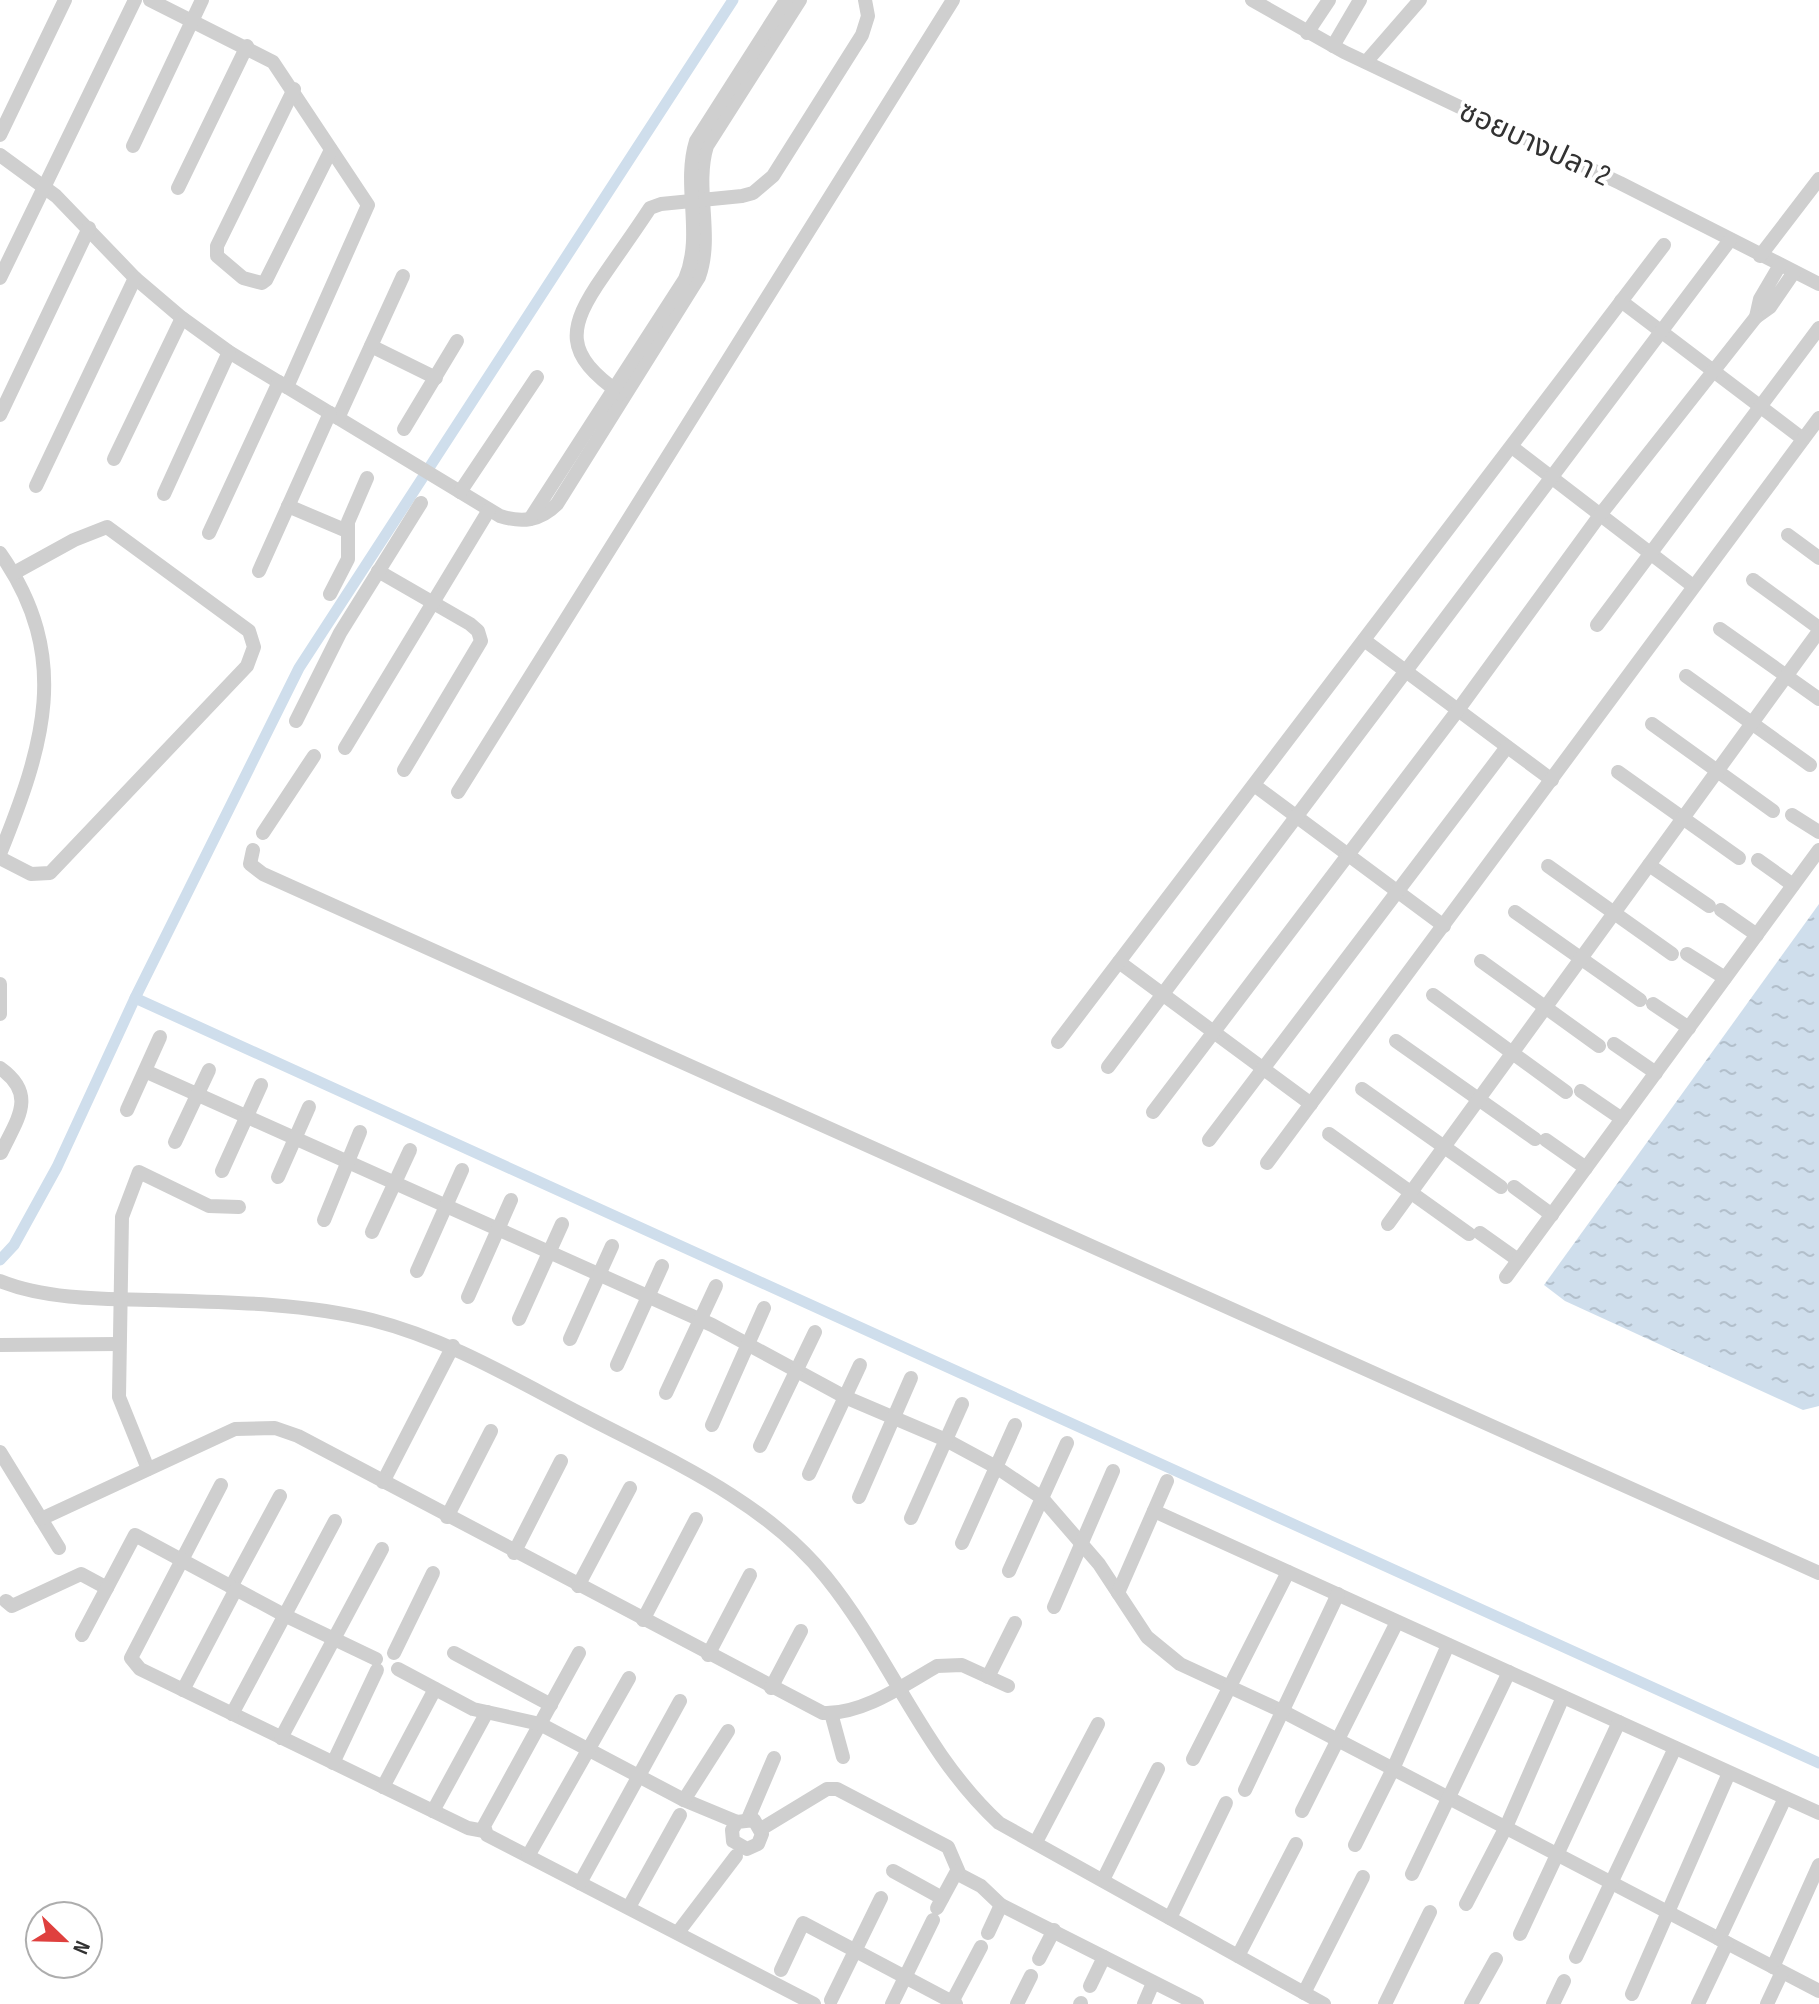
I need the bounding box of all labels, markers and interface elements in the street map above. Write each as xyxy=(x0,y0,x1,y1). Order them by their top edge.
street label: ซอยบางปลา 2 xyxy=(1453,93,1616,195)
north arrow xyxy=(24,1900,104,1980)
text: N xyxy=(66,1937,96,1958)

